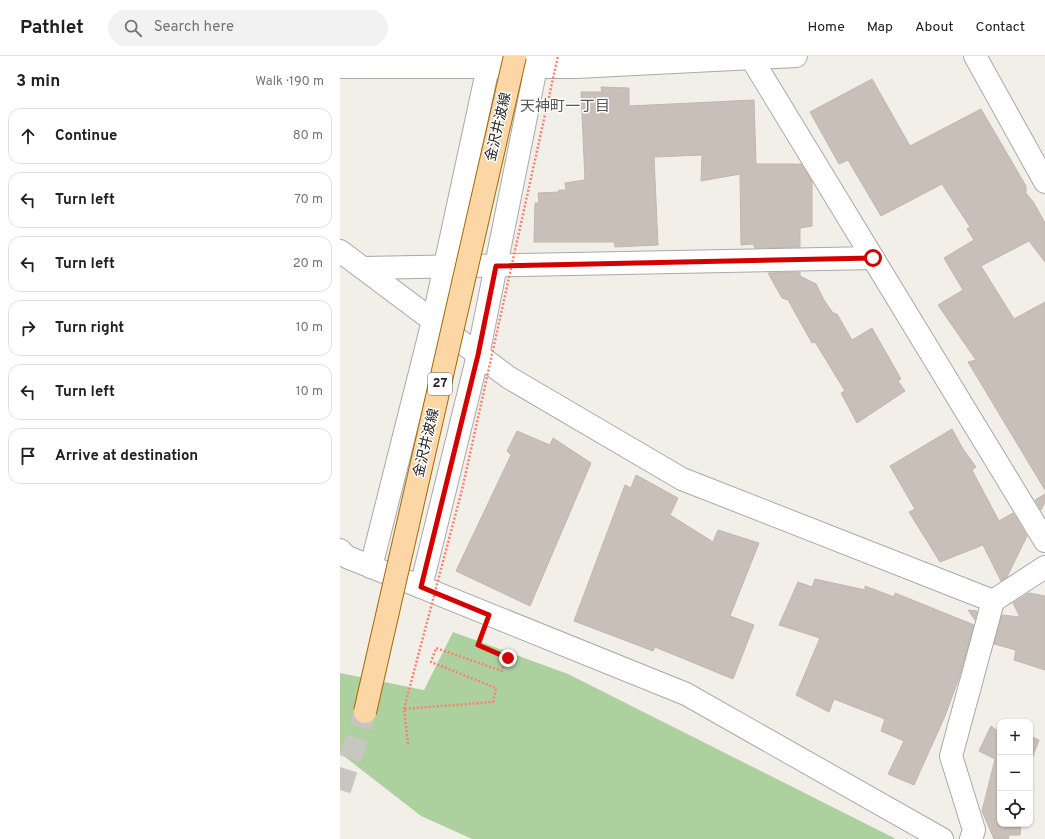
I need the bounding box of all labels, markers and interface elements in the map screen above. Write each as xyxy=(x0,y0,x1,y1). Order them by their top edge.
search box xyxy=(108,10,388,46)
text: Pathlet xyxy=(20,16,84,40)
icon: search xyxy=(122,17,144,39)
text: Search here xyxy=(154,18,234,37)
text: Home xyxy=(808,19,845,36)
text: Map xyxy=(867,19,893,36)
text: About xyxy=(915,19,954,36)
text: Contact xyxy=(976,19,1025,36)
text: 3 min xyxy=(16,71,60,93)
text: Walk · 190 m xyxy=(255,74,324,90)
street label: 金沢井波線 xyxy=(482,91,515,163)
district label: 天神町一丁目 xyxy=(520,98,610,117)
icon: ahead xyxy=(17,125,39,147)
text: Continue xyxy=(55,127,117,146)
text: 80 m xyxy=(293,128,323,144)
icon: left xyxy=(17,189,39,211)
text: Turn left xyxy=(55,191,115,210)
text: 70 m xyxy=(294,192,323,208)
route start xyxy=(864,249,882,267)
icon: left xyxy=(17,253,39,275)
text: Turn left xyxy=(55,255,115,274)
text: 20 m xyxy=(293,256,323,272)
icon: right xyxy=(17,317,39,339)
text: Turn right xyxy=(55,319,124,338)
text: 10 m xyxy=(296,320,323,336)
road number: 27 xyxy=(428,373,452,395)
icon: left xyxy=(17,381,39,403)
text: Turn left xyxy=(55,383,115,402)
text: 10 m xyxy=(296,384,323,400)
street label: 金沢井波線 xyxy=(410,407,443,479)
icon: arrive xyxy=(17,445,39,467)
text: Arrive at destination xyxy=(55,447,198,466)
route end xyxy=(499,649,517,667)
map controls xyxy=(997,719,1033,827)
button: + xyxy=(997,719,1033,755)
button: − xyxy=(997,755,1033,791)
button: locate xyxy=(997,791,1033,827)

